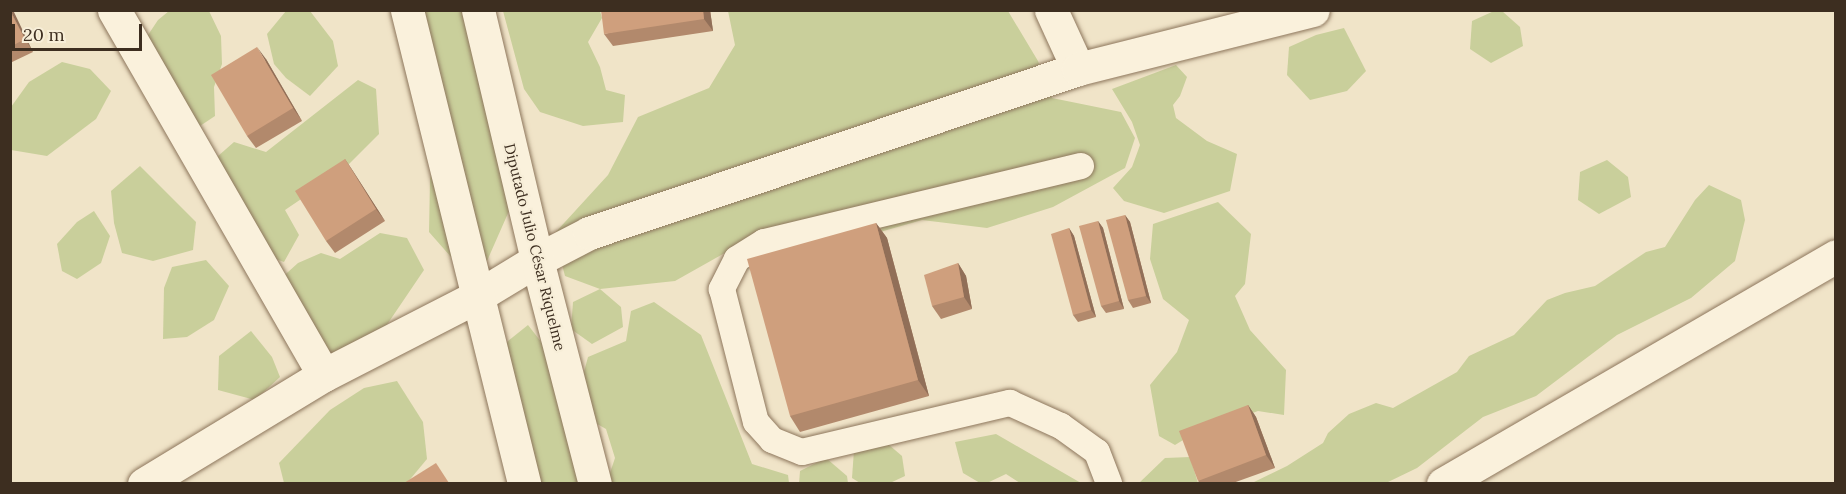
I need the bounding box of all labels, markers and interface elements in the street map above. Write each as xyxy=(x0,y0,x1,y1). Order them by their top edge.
scale bar xyxy=(15,12,146,50)
text: 20 m xyxy=(23,23,65,46)
street label: Diputado Julio César Riquelme xyxy=(501,142,569,352)

